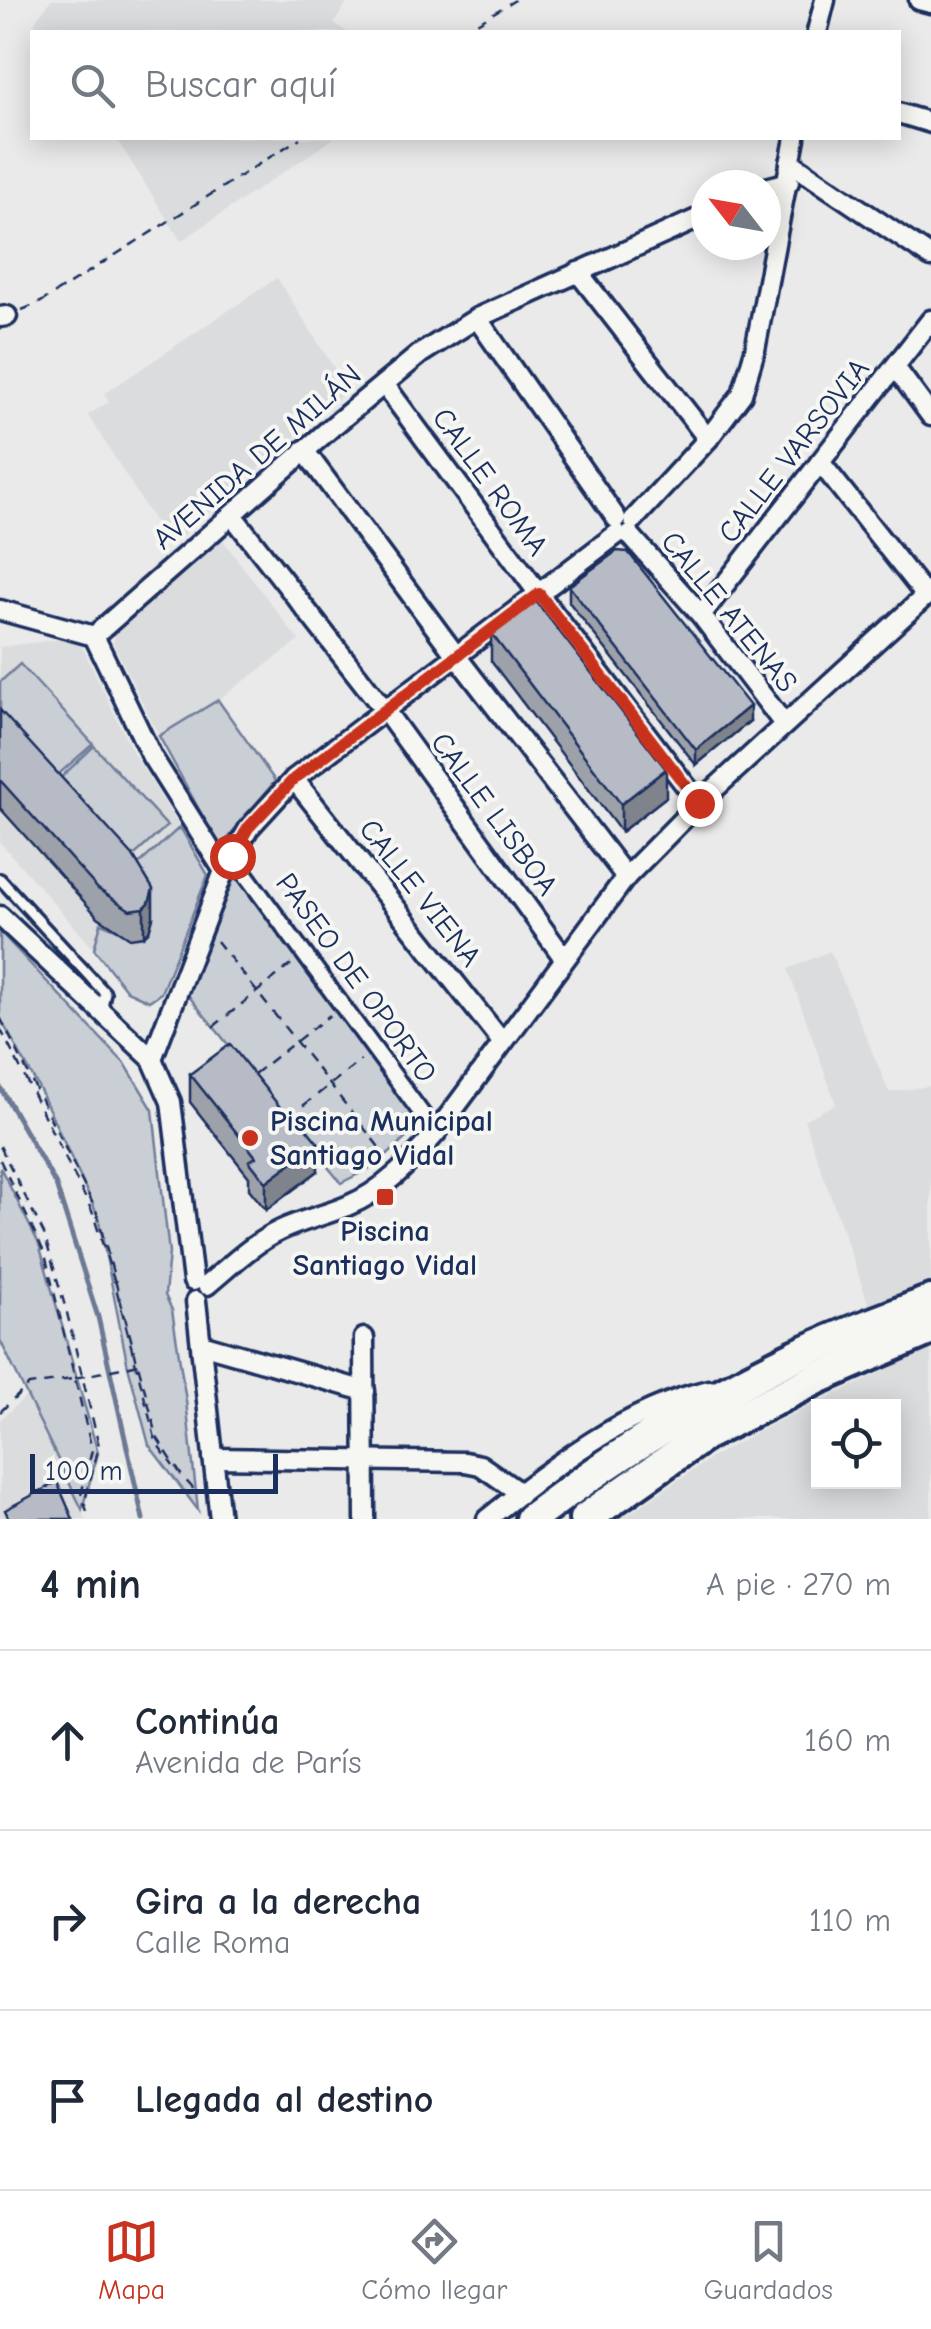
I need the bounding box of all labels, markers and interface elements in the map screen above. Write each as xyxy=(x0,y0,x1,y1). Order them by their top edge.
search box xyxy=(30,30,901,140)
icon: search xyxy=(65,58,120,113)
text: Buscar aquí xyxy=(145,63,337,107)
north arrow xyxy=(691,170,781,260)
street label: CALLE VARSOVIA xyxy=(711,352,877,550)
street label: AVENIDA DE MILÁN xyxy=(145,356,368,557)
street label: CALLE ROMA xyxy=(425,401,555,563)
street label: CALLE ATENAS xyxy=(654,525,804,699)
street label: CALLE LISBOA xyxy=(423,726,565,902)
route end xyxy=(677,781,723,827)
street label: CALLE VIENA xyxy=(352,812,488,974)
route start xyxy=(210,834,256,880)
street label: PASEO DE OPORTO xyxy=(268,867,444,1089)
place label: Piscina Municipal Santiago Vidal xyxy=(270,1104,493,1173)
marker: Piscina Municipal Santiago Vidal xyxy=(239,1127,261,1149)
marker: Piscina Santiago Vidal xyxy=(374,1186,396,1208)
place label: Piscina Santiago Vidal xyxy=(293,1214,477,1283)
map controls xyxy=(811,1399,901,1489)
button: locate xyxy=(811,1399,901,1489)
scale bar xyxy=(30,1449,278,1494)
text: 100 m xyxy=(45,1455,123,1487)
text: 4 min xyxy=(40,1560,141,1609)
text: A pie · 270 m xyxy=(706,1566,891,1603)
text: Continúa xyxy=(135,1700,279,1744)
icon: ahead xyxy=(40,1713,95,1768)
text: 160 m xyxy=(804,1722,891,1759)
text: Avenida de París xyxy=(135,1744,362,1781)
text: Gira a la derecha xyxy=(135,1880,421,1924)
icon: right xyxy=(40,1893,95,1948)
text: 110 m xyxy=(809,1902,891,1939)
text: Calle Roma xyxy=(135,1924,291,1961)
icon: arrive xyxy=(40,2073,95,2128)
text: Llegada al destino xyxy=(135,2078,433,2122)
tab: Mapa xyxy=(98,2214,165,2306)
tab: Cómo llegar xyxy=(361,2214,507,2306)
tab: Guardados xyxy=(703,2214,833,2306)

